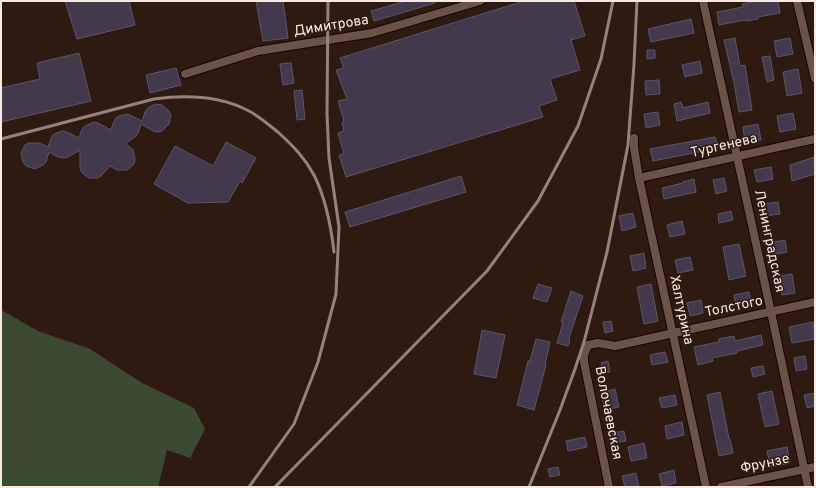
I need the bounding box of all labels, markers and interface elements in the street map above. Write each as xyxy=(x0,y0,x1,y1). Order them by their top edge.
street label: Димитрова xyxy=(292,12,370,40)
street label: Тургенева xyxy=(689,130,759,162)
street label: Ленинградская xyxy=(750,188,788,294)
street label: Халтурина xyxy=(665,274,697,346)
street label: Толстого xyxy=(704,293,765,321)
street label: Волочаевская xyxy=(591,365,625,461)
street label: Фрунзе xyxy=(739,451,791,477)

